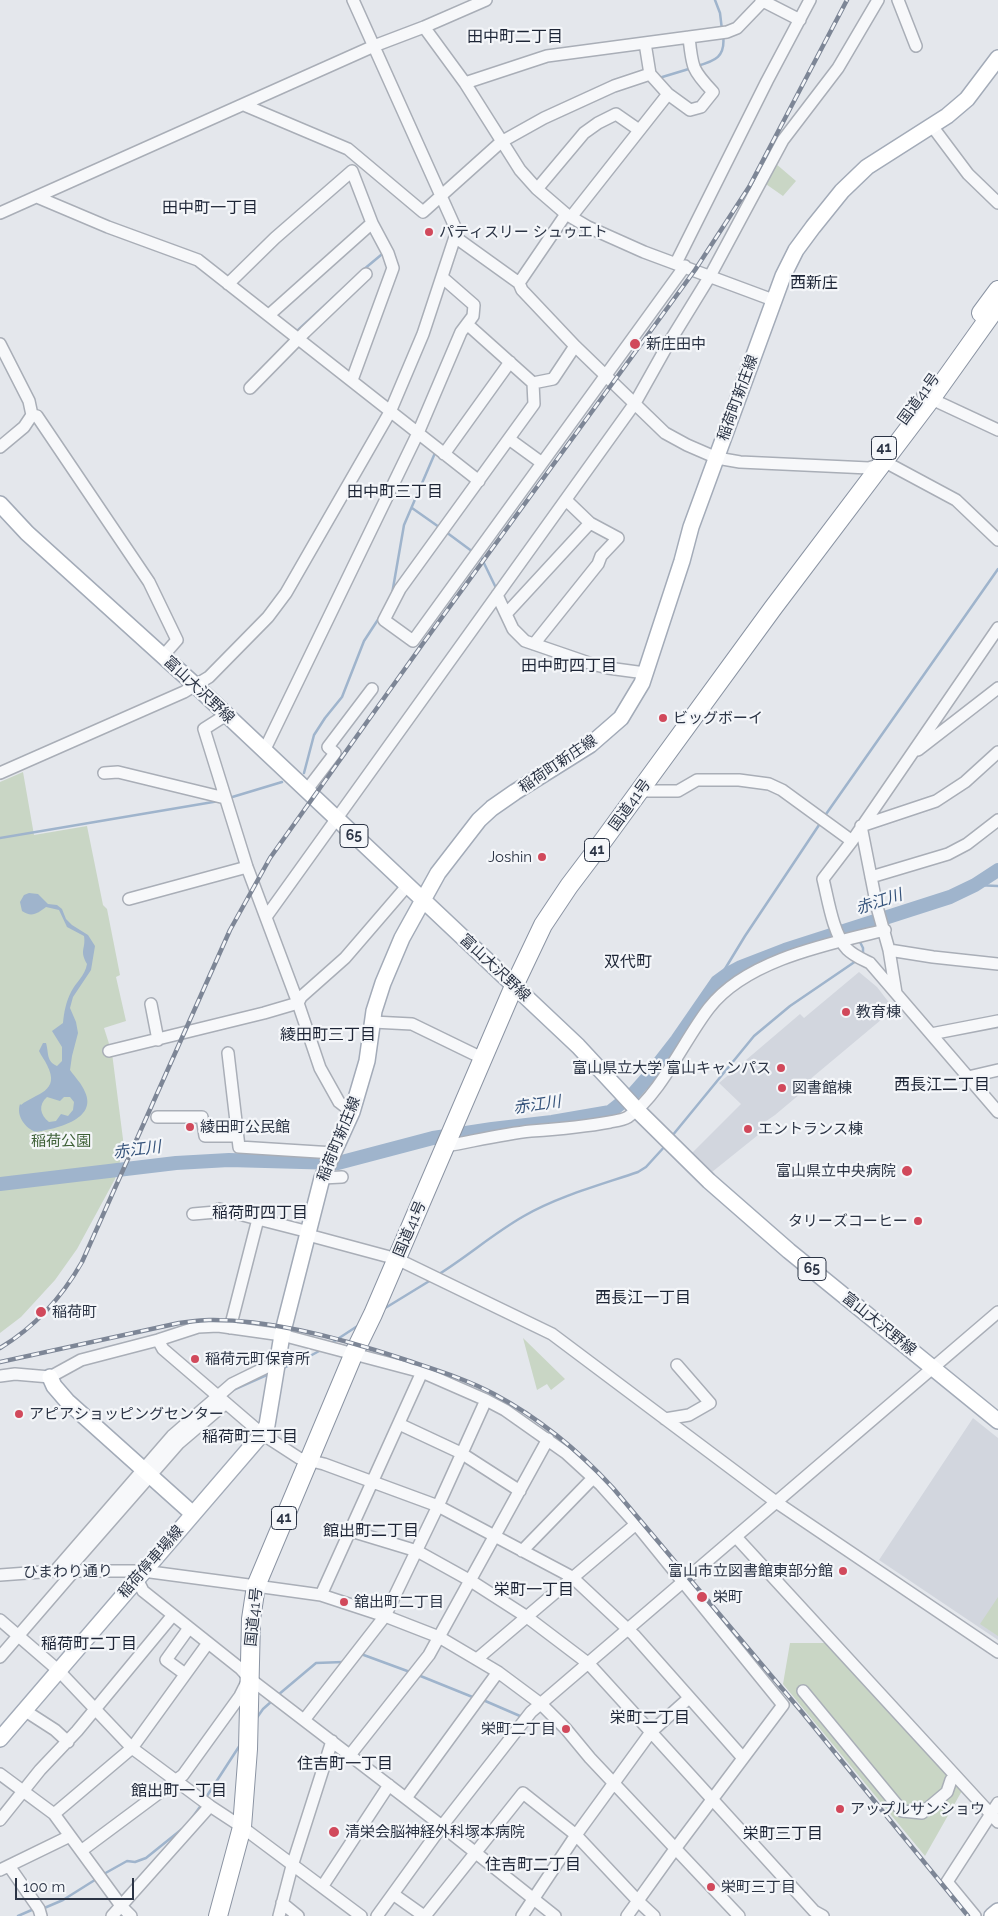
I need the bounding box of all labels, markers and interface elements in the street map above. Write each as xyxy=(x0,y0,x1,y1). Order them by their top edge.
district label: 田中町二丁目 xyxy=(467,27,563,47)
district label: 田中町一丁目 xyxy=(162,198,258,218)
place label: パティスリー シュゥエト xyxy=(439,223,608,241)
marker: パティスリー シュゥエト xyxy=(423,226,435,238)
district label: 西新庄 xyxy=(790,273,838,293)
place label: 新庄田中 xyxy=(646,335,706,353)
marker: 新庄田中 xyxy=(628,337,642,351)
street label: 稲荷町新庄線 xyxy=(714,353,762,443)
street label: 国道41号 xyxy=(894,370,944,428)
road number: 41 xyxy=(872,436,896,459)
district label: 田中町三丁目 xyxy=(347,482,443,502)
street label: 富山大沢野線 xyxy=(160,653,238,727)
district label: 田中町四丁目 xyxy=(521,656,617,676)
place label: ビッグボーイ xyxy=(673,709,763,727)
marker: ビッグボーイ xyxy=(657,712,669,724)
street label: 稲荷町新庄線 xyxy=(516,731,600,797)
street label: 国道41号 xyxy=(605,776,655,834)
road number: 65 xyxy=(340,824,368,848)
road number: 41 xyxy=(584,838,610,862)
place label: Joshin xyxy=(488,848,532,866)
marker: Joshin xyxy=(536,851,548,863)
water label: 赤江川 xyxy=(853,885,905,919)
street label: 富山大沢野線 xyxy=(456,931,534,1005)
district label: 双代町 xyxy=(604,952,652,972)
place label: 教育棟 xyxy=(856,1003,901,1021)
marker: 教育棟 xyxy=(840,1006,852,1018)
district label: 綾田町三丁目 xyxy=(280,1025,376,1045)
place label: 富山県立大学 富山キャンパス xyxy=(572,1059,771,1077)
marker: 富山県立大学 富山キャンパス xyxy=(775,1062,787,1074)
district label: 西長江二丁目 xyxy=(894,1075,990,1095)
place label: 図書館棟 xyxy=(792,1079,852,1097)
marker: 図書館棟 xyxy=(776,1082,788,1094)
water label: 赤江川 xyxy=(512,1092,562,1118)
street label: 稲荷町新庄線 xyxy=(314,1094,364,1184)
place label: 綾田町公民館 xyxy=(200,1118,290,1136)
place label: エントランス棟 xyxy=(758,1120,863,1138)
marker: 綾田町公民館 xyxy=(184,1121,196,1133)
marker: エントランス棟 xyxy=(742,1123,754,1135)
park label: 稲荷公園 xyxy=(31,1132,91,1150)
water label: 赤江川 xyxy=(112,1138,162,1162)
place label: 富山県立中央病院 xyxy=(776,1162,896,1180)
marker: 富山県立中央病院 xyxy=(900,1164,914,1178)
street label: 国道41号 xyxy=(390,1198,430,1260)
district label: 稲荷町四丁目 xyxy=(212,1203,308,1223)
place label: タリーズコーヒー xyxy=(788,1212,908,1230)
marker: タリーズコーヒー xyxy=(912,1215,924,1227)
road number: 65 xyxy=(798,1258,826,1280)
district label: 西長江一丁目 xyxy=(595,1288,691,1308)
street label: 富山大沢野線 xyxy=(838,1289,920,1359)
place label: 稲荷町 xyxy=(52,1303,97,1321)
marker: 稲荷町 xyxy=(34,1305,48,1319)
place label: 稲荷元町保育所 xyxy=(205,1350,310,1368)
marker: 稲荷元町保育所 xyxy=(189,1353,201,1365)
place label: アピアショッピングセンター xyxy=(29,1405,224,1423)
marker: アピアショッピングセンター xyxy=(13,1408,25,1420)
district label: 稲荷町三丁目 xyxy=(202,1427,298,1447)
road number: 41 xyxy=(272,1506,296,1530)
district label: 館出町二丁目 xyxy=(323,1521,419,1541)
street label: 稲荷停車場線 xyxy=(115,1522,187,1602)
street label: ひまわり通り xyxy=(23,1562,113,1582)
place label: 富山市立図書館東部分館 xyxy=(668,1562,833,1580)
marker: 富山市立図書館東部分館 xyxy=(837,1565,849,1577)
district label: 栄町一丁目 xyxy=(494,1580,574,1600)
street label: 国道41号 xyxy=(242,1586,266,1648)
place label: 栄町 xyxy=(713,1588,743,1606)
marker: 栄町 xyxy=(695,1590,709,1604)
place label: 舘出町二丁目 xyxy=(354,1593,444,1611)
marker: 舘出町二丁目 xyxy=(338,1596,350,1608)
district label: 稲荷町二丁目 xyxy=(41,1634,137,1654)
district label: 栄町二丁目 xyxy=(610,1708,690,1728)
place label: 栄町二丁目 xyxy=(481,1720,556,1738)
marker: 栄町二丁目 xyxy=(560,1723,572,1735)
district label: 住吉町一丁目 xyxy=(297,1754,393,1774)
district label: 館出町一丁目 xyxy=(131,1781,227,1801)
place label: アップルサンショウ xyxy=(850,1800,985,1818)
marker: アップルサンショウ xyxy=(834,1803,846,1815)
place label: 清栄会脳神経外科塚本病院 xyxy=(345,1823,525,1841)
district label: 栄町三丁目 xyxy=(743,1824,823,1844)
marker: 清栄会脳神経外科塚本病院 xyxy=(327,1825,341,1839)
district label: 住吉町二丁目 xyxy=(485,1855,581,1875)
scale bar xyxy=(18,1868,136,1900)
text: 100 m xyxy=(23,1878,65,1896)
place label: 栄町三丁目 xyxy=(721,1878,796,1896)
marker: 栄町三丁目 xyxy=(705,1881,717,1893)

